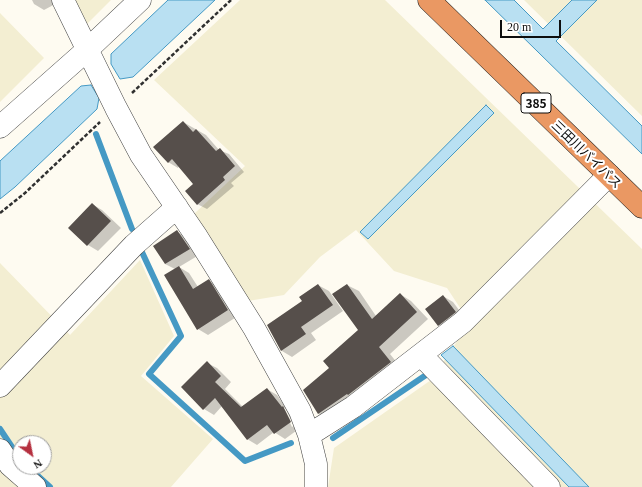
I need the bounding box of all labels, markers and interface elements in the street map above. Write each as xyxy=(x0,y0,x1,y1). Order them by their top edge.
scale bar xyxy=(502,12,563,38)
text: 20 m xyxy=(507,20,531,34)
road number: 385 xyxy=(521,93,551,113)
street label: 三田川バイパス xyxy=(549,117,625,191)
north arrow xyxy=(12,435,52,475)
text: N xyxy=(31,457,45,471)

